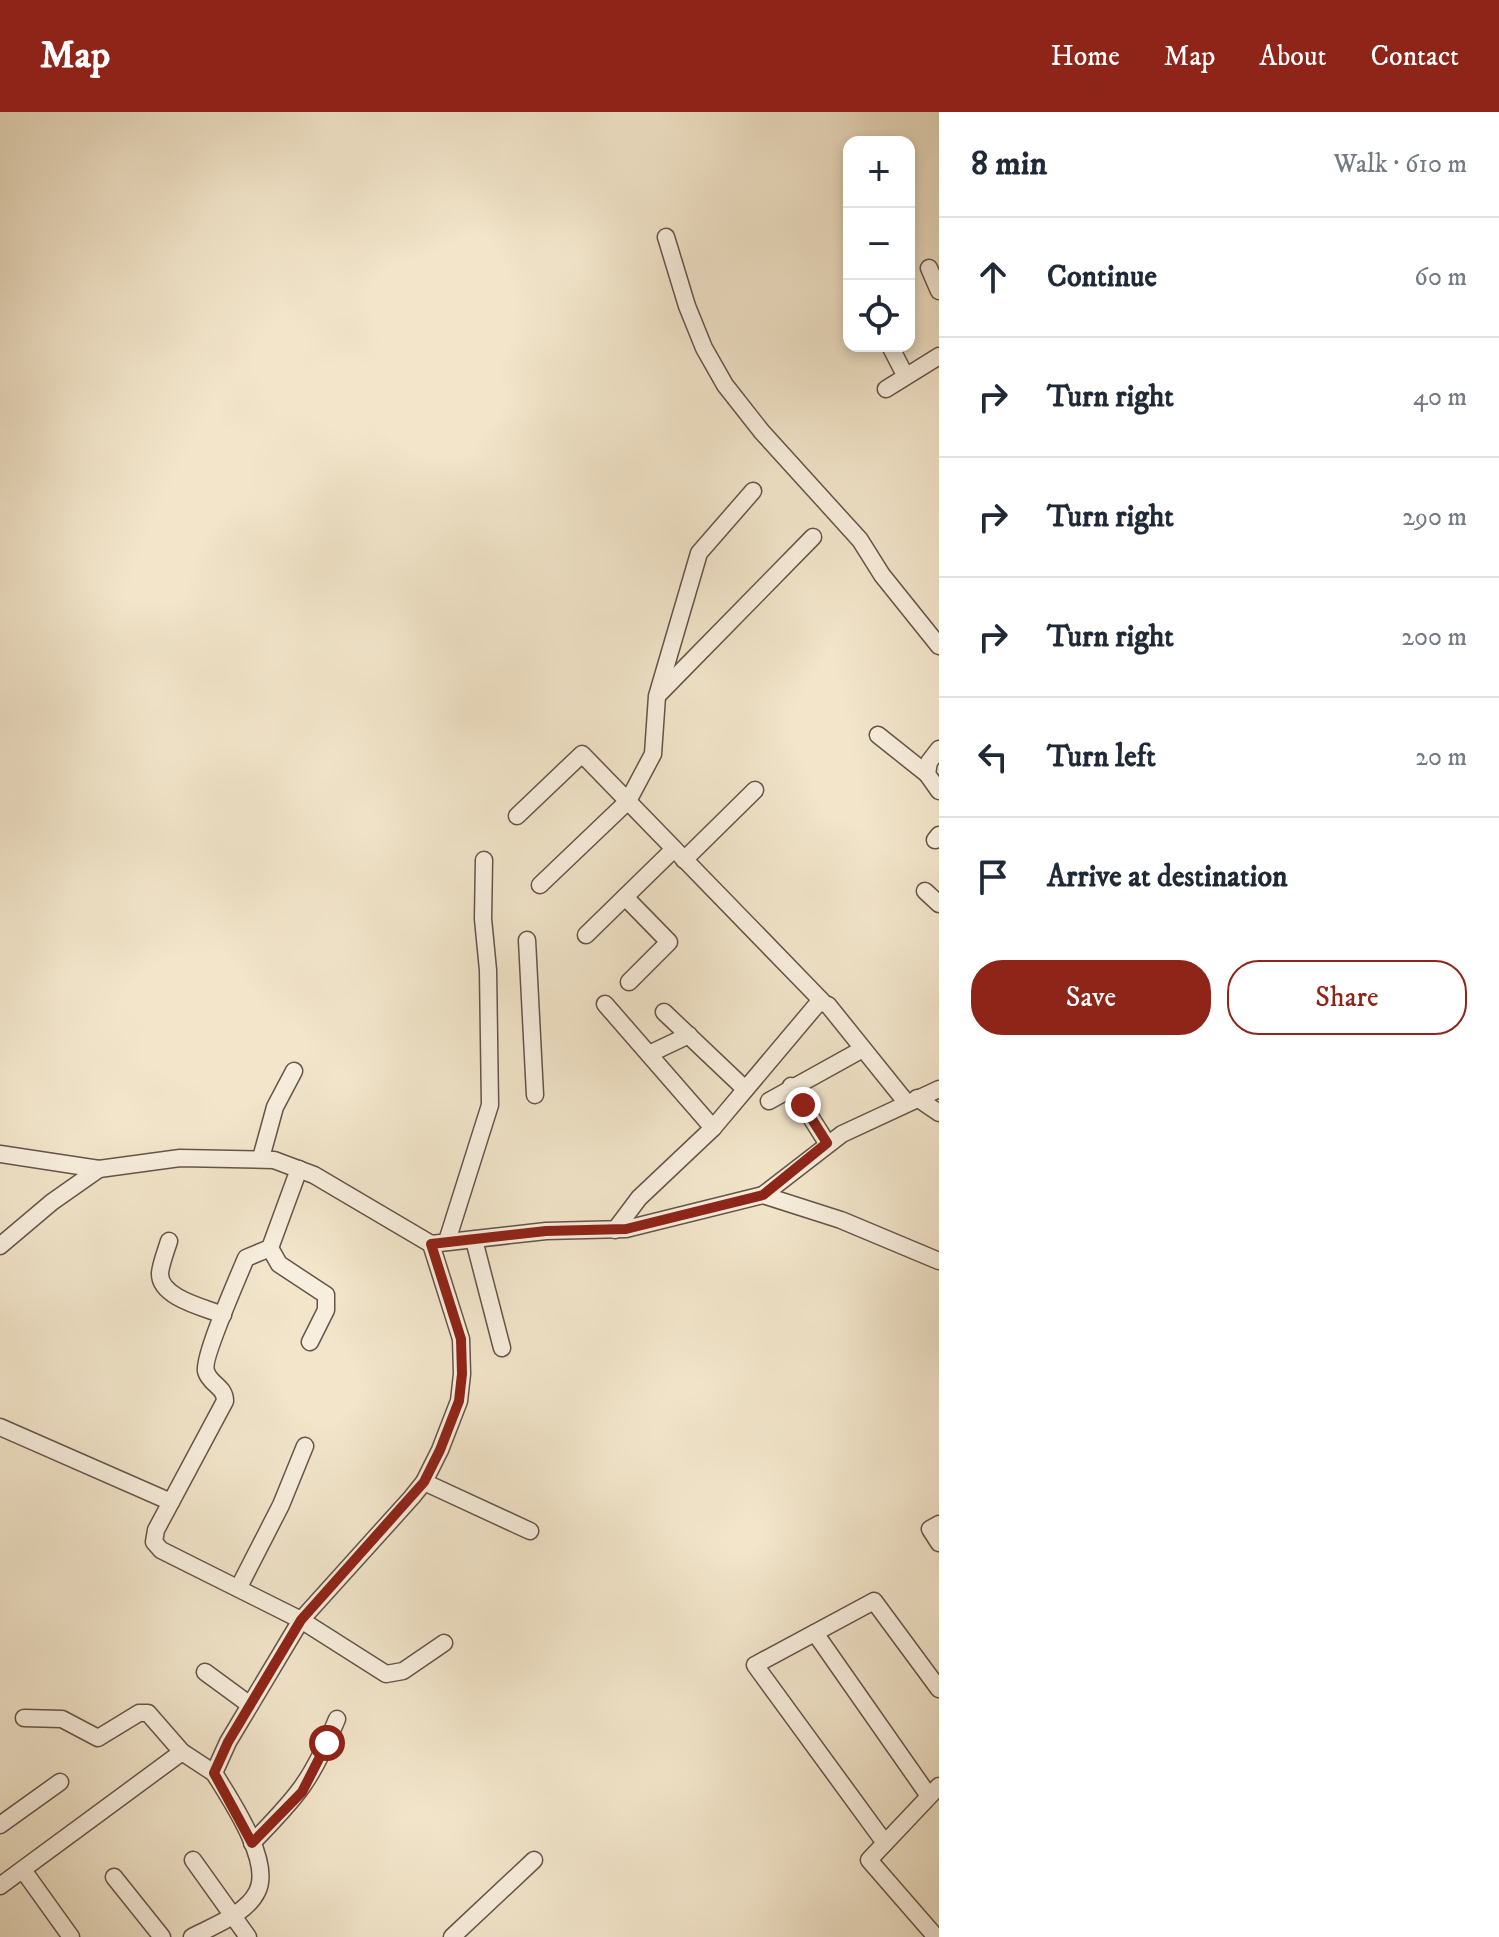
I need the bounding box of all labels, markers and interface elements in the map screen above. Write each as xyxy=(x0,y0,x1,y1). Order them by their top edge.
text: Map xyxy=(40,32,110,80)
text: Home xyxy=(1051,39,1120,74)
text: Map xyxy=(1164,39,1215,74)
text: About xyxy=(1259,39,1326,74)
text: Contact xyxy=(1370,39,1459,74)
map controls xyxy=(843,136,915,352)
button: + xyxy=(843,136,915,208)
text: 8 min xyxy=(971,143,1047,185)
text: Walk · 610 m xyxy=(1334,148,1467,181)
button: − xyxy=(843,208,915,280)
icon: ahead xyxy=(971,255,1015,299)
text: Continue xyxy=(1047,259,1157,296)
text: 60 m xyxy=(1414,261,1467,294)
button: locate xyxy=(843,280,915,352)
icon: right xyxy=(971,375,1015,419)
text: Turn right xyxy=(1047,379,1174,416)
text: 40 m xyxy=(1413,381,1467,414)
icon: right xyxy=(971,495,1015,539)
text: Turn right xyxy=(1047,499,1174,536)
text: 290 m xyxy=(1402,501,1467,534)
icon: right xyxy=(971,615,1015,659)
text: Turn right xyxy=(1047,619,1174,656)
text: 200 m xyxy=(1401,621,1467,654)
icon: left xyxy=(971,735,1015,779)
text: Turn left xyxy=(1047,739,1156,776)
text: 20 m xyxy=(1415,741,1467,774)
icon: arrive xyxy=(971,855,1015,899)
text: Arrive at destination xyxy=(1047,859,1288,896)
button: Save xyxy=(971,960,1211,1035)
button: Share xyxy=(1227,960,1467,1035)
route end xyxy=(785,1087,821,1123)
route start xyxy=(309,1725,345,1761)

